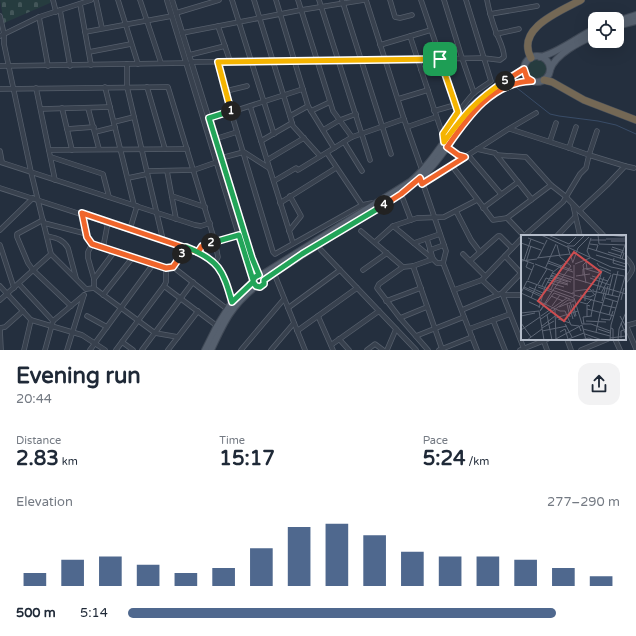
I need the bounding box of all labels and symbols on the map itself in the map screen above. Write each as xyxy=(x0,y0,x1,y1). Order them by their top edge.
pin xyxy=(423,42,457,76)
pin: 5 xyxy=(495,71,515,91)
pin: 1 xyxy=(221,101,241,121)
pin: 4 xyxy=(374,195,394,215)
pin: 2 xyxy=(201,233,221,253)
inset map xyxy=(521,235,626,340)
pin: 3 xyxy=(172,244,192,264)

